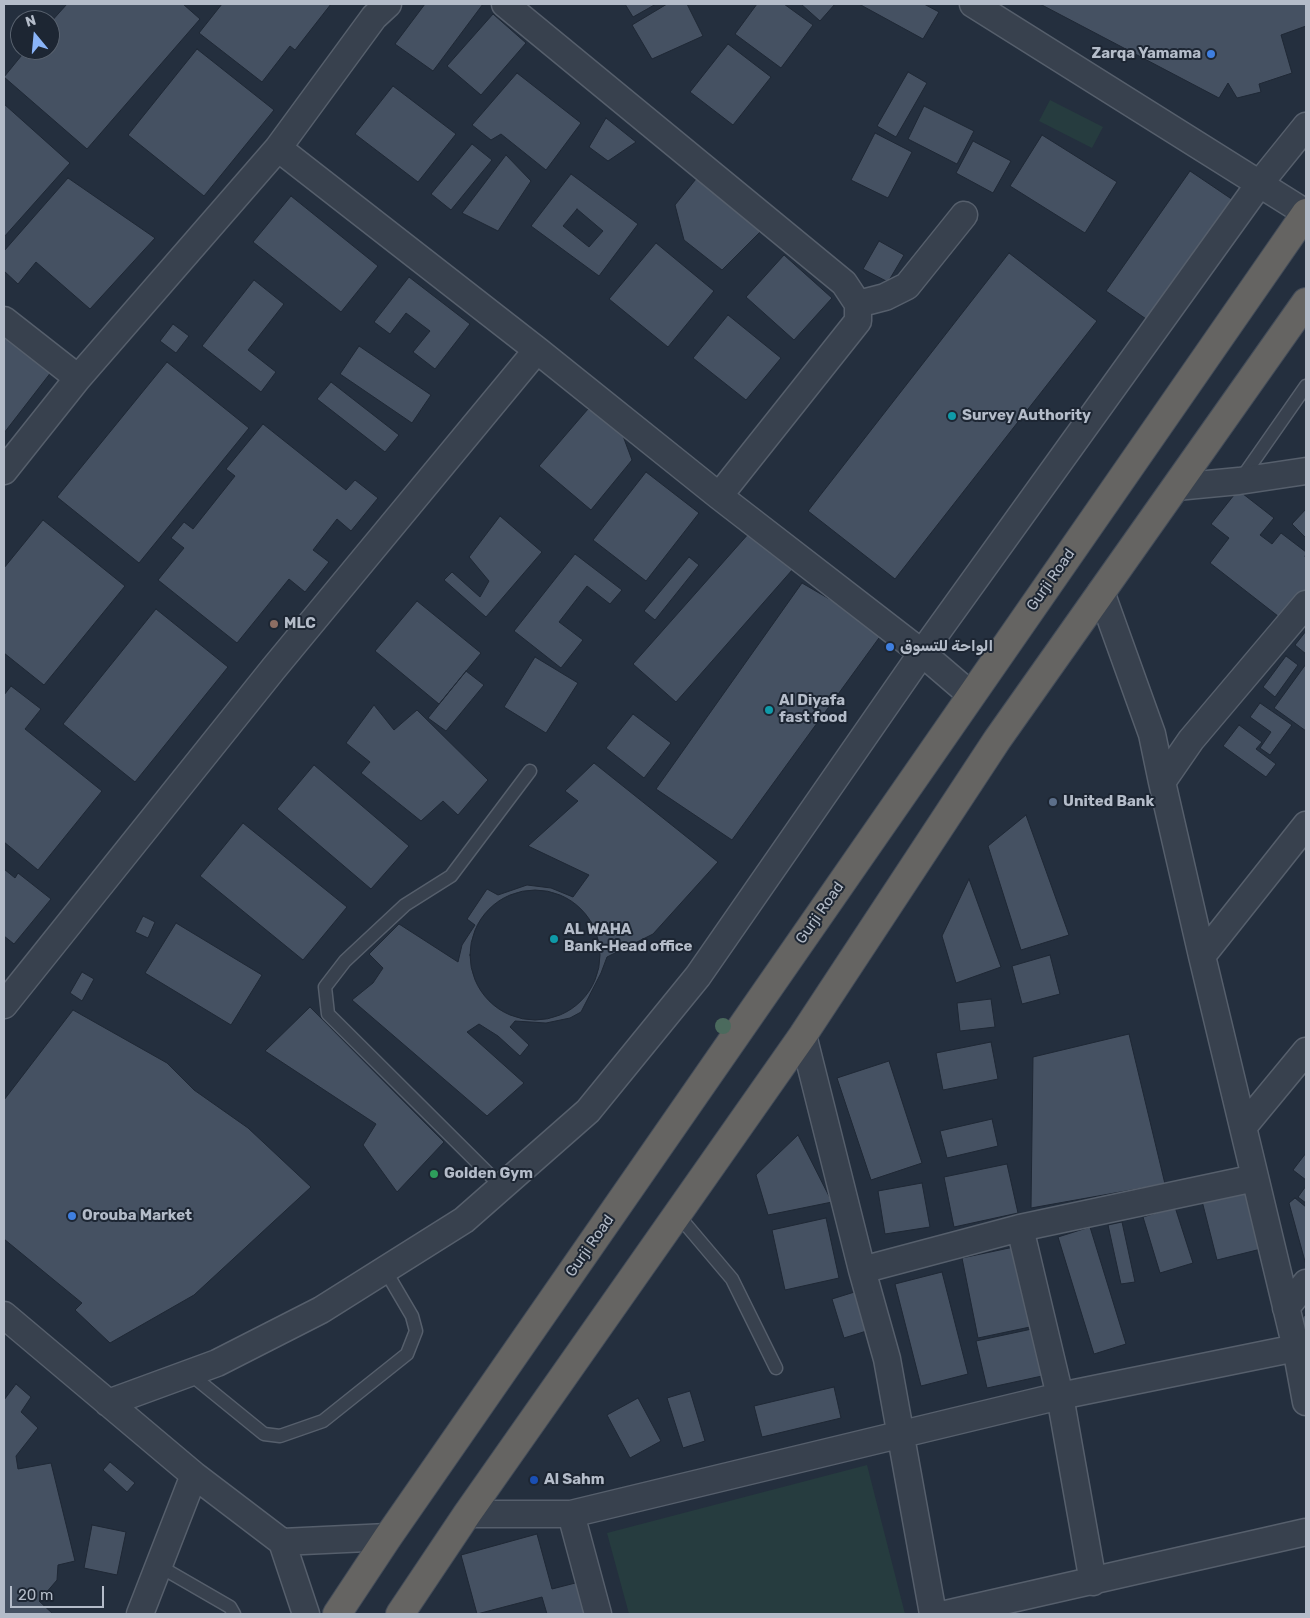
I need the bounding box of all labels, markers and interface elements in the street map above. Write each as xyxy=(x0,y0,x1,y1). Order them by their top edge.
north arrow xyxy=(10,10,60,60)
text: N xyxy=(23,12,38,31)
place label: Zarqa Yamama xyxy=(1091,45,1201,63)
marker: Zarqa Yamama xyxy=(1205,48,1217,60)
place label: Survey Authority xyxy=(962,407,1091,425)
marker: Survey Authority xyxy=(946,410,958,422)
street label: Gurji Road xyxy=(1023,546,1079,614)
place label: MLC xyxy=(284,615,316,633)
marker: MLC xyxy=(268,618,280,630)
place label: الواحة للتسوق xyxy=(900,638,993,656)
marker: الواحة للتسوق xyxy=(884,641,896,653)
place label: Al Diyafa fast food xyxy=(779,692,847,727)
marker: Al Diyafa fast food xyxy=(763,704,775,716)
place label: United Bank xyxy=(1063,793,1154,811)
marker: United Bank xyxy=(1047,796,1059,808)
street label: Gurji Road xyxy=(792,879,848,947)
place label: AL WAHA Bank-Head office xyxy=(564,921,693,956)
marker: AL WAHA Bank-Head office xyxy=(548,933,560,945)
place label: Golden Gym xyxy=(444,1165,533,1183)
marker: Golden Gym xyxy=(428,1168,440,1180)
place label: Orouba Market xyxy=(82,1207,192,1225)
marker: Orouba Market xyxy=(66,1210,78,1222)
street label: Gurji Road xyxy=(562,1212,618,1280)
place label: Al Sahm xyxy=(544,1471,605,1489)
marker: Al Sahm xyxy=(528,1474,540,1486)
scale bar xyxy=(12,1576,106,1608)
text: 20 m xyxy=(18,1586,53,1604)

